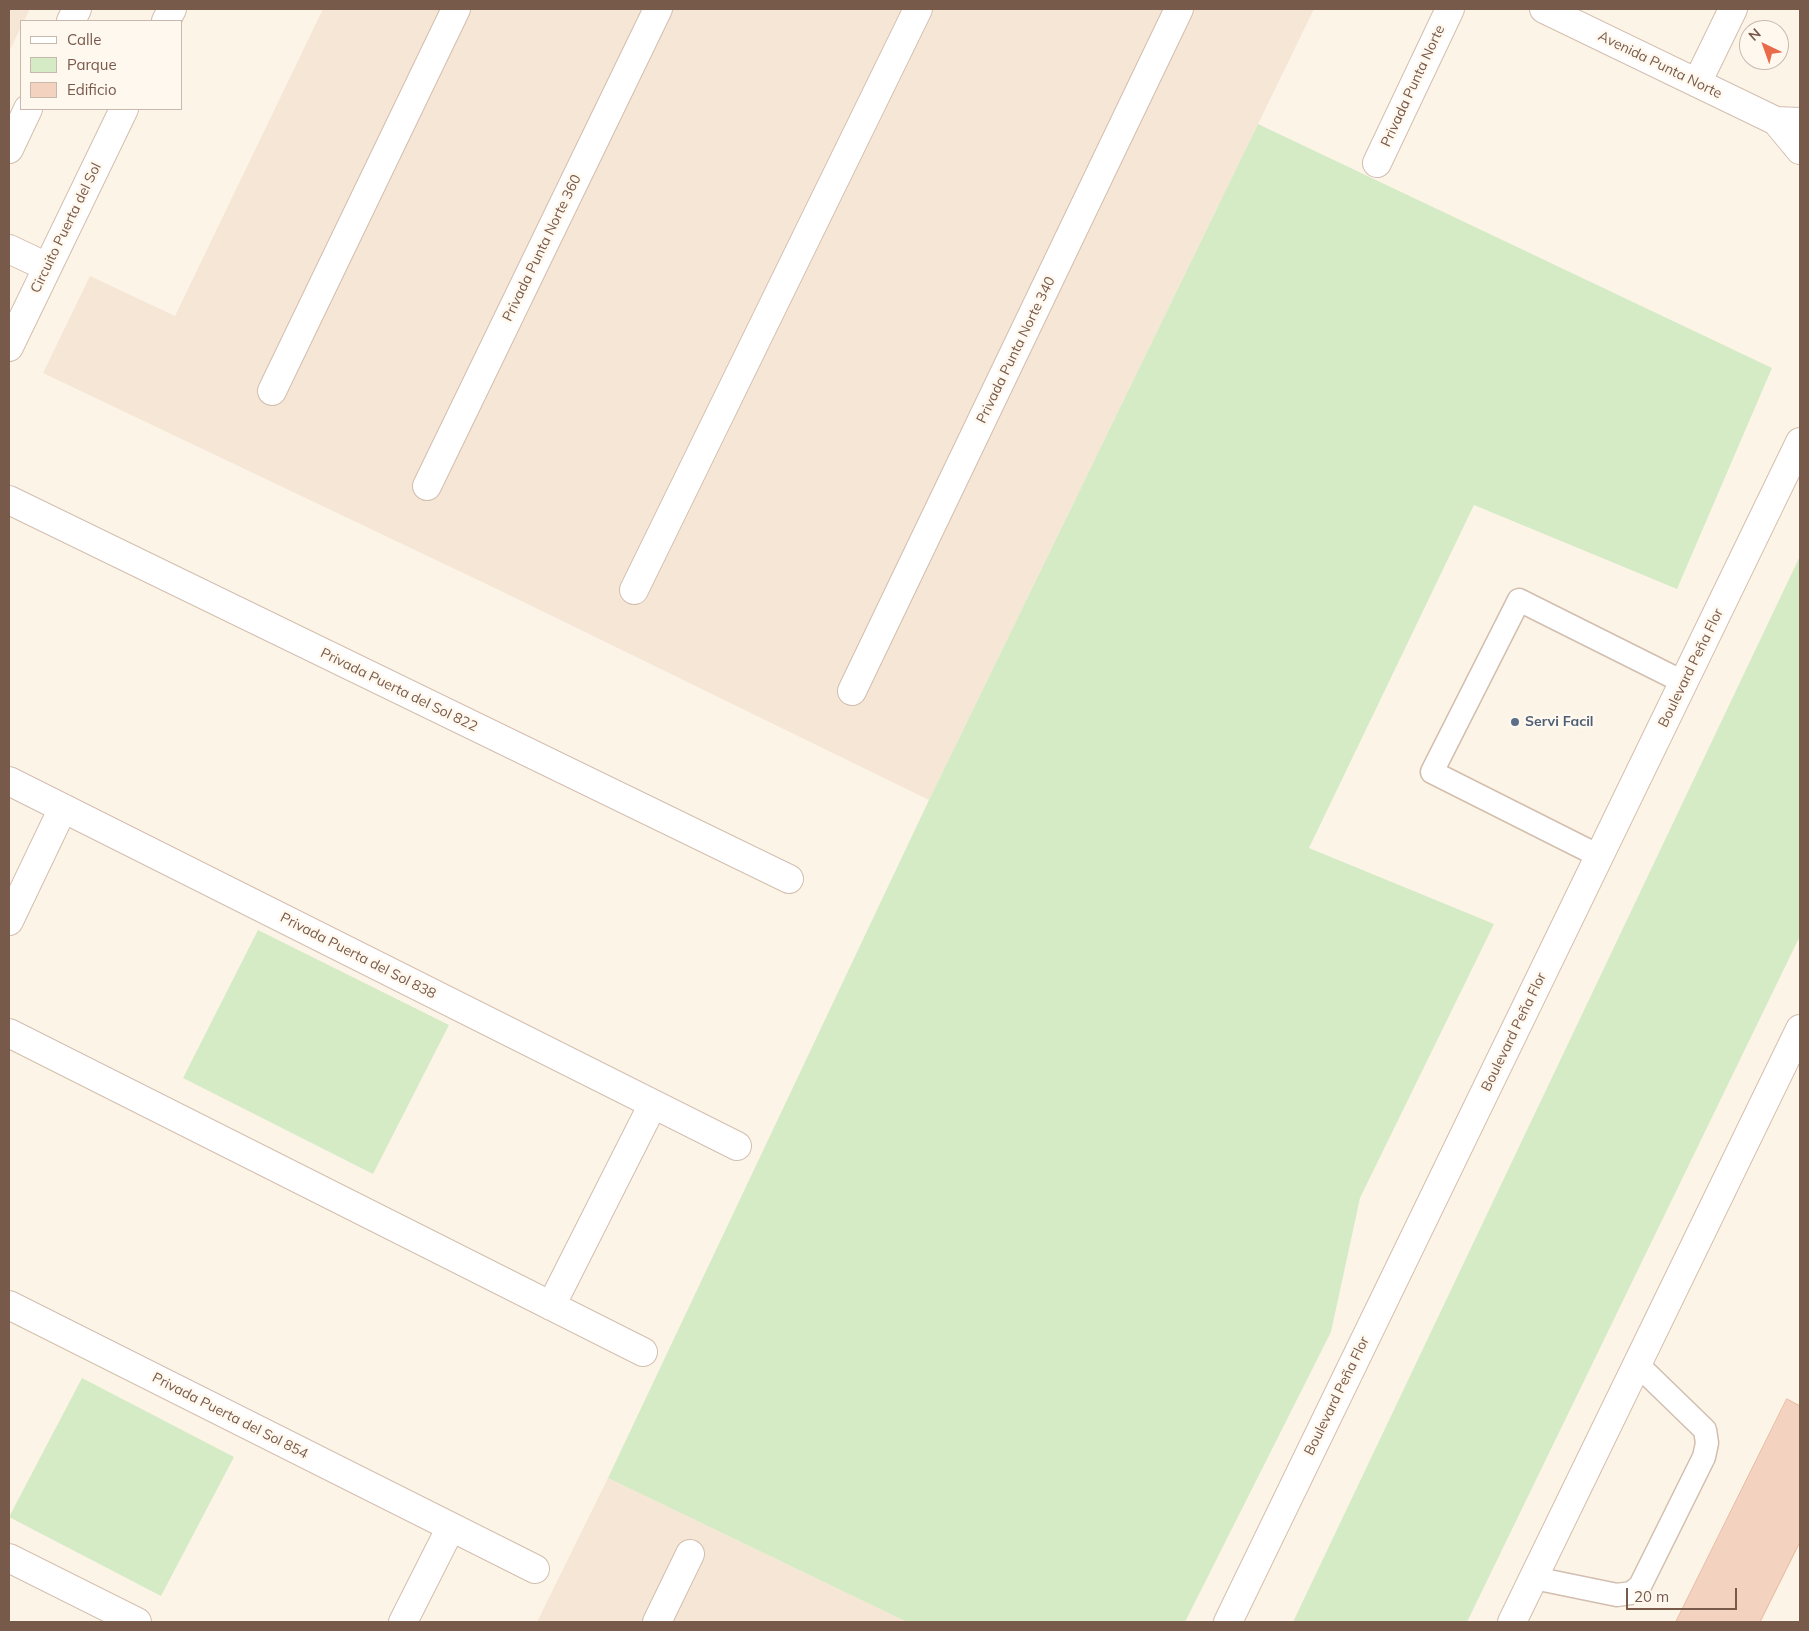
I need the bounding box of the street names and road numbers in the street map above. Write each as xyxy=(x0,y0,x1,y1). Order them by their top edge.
street label: Privada Punta Norte xyxy=(1377,23,1449,149)
street label: Avenida Punta Norte xyxy=(1595,28,1725,102)
street label: Circuito Puerta del Sol xyxy=(27,160,105,296)
street label: Privada Punta Norte 360 xyxy=(499,172,585,324)
street label: Privada Punta Norte 340 xyxy=(973,274,1059,426)
street label: Boulevard Peña Flor xyxy=(1655,606,1727,730)
street label: Privada Puerta del Sol 822 xyxy=(318,645,480,735)
street label: Privada Puerta del Sol 838 xyxy=(277,909,439,1003)
street label: Boulevard Peña Flor xyxy=(1478,970,1550,1094)
street label: Boulevard Peña Flor xyxy=(1301,1334,1373,1458)
street label: Privada Puerta del Sol 854 xyxy=(149,1369,311,1463)

